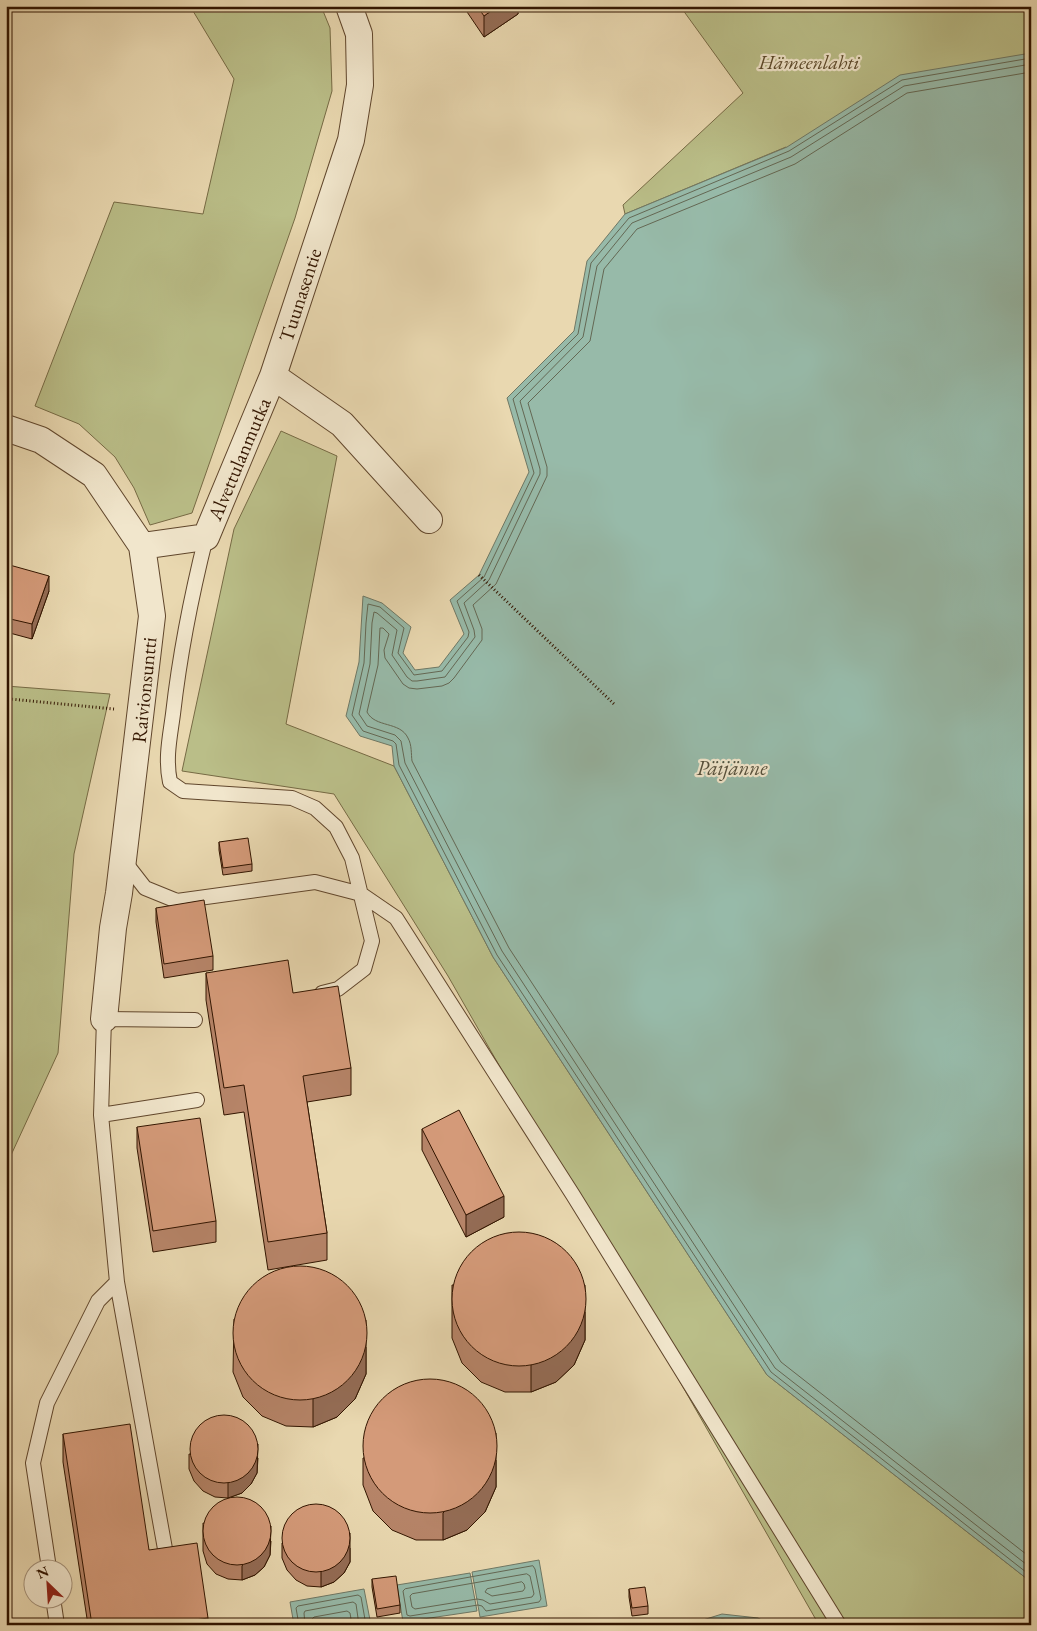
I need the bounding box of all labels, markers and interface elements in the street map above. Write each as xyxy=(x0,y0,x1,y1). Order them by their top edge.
park label: Hämeenlahti xyxy=(758,49,860,75)
street label: Tuunasentie xyxy=(273,245,327,345)
street label: Alvettulanmutka xyxy=(201,394,277,525)
street label: Raivionsuntti xyxy=(126,636,162,744)
water label: Päijänne xyxy=(697,754,768,781)
north arrow xyxy=(22,1558,72,1608)
text: N xyxy=(34,1561,52,1583)

